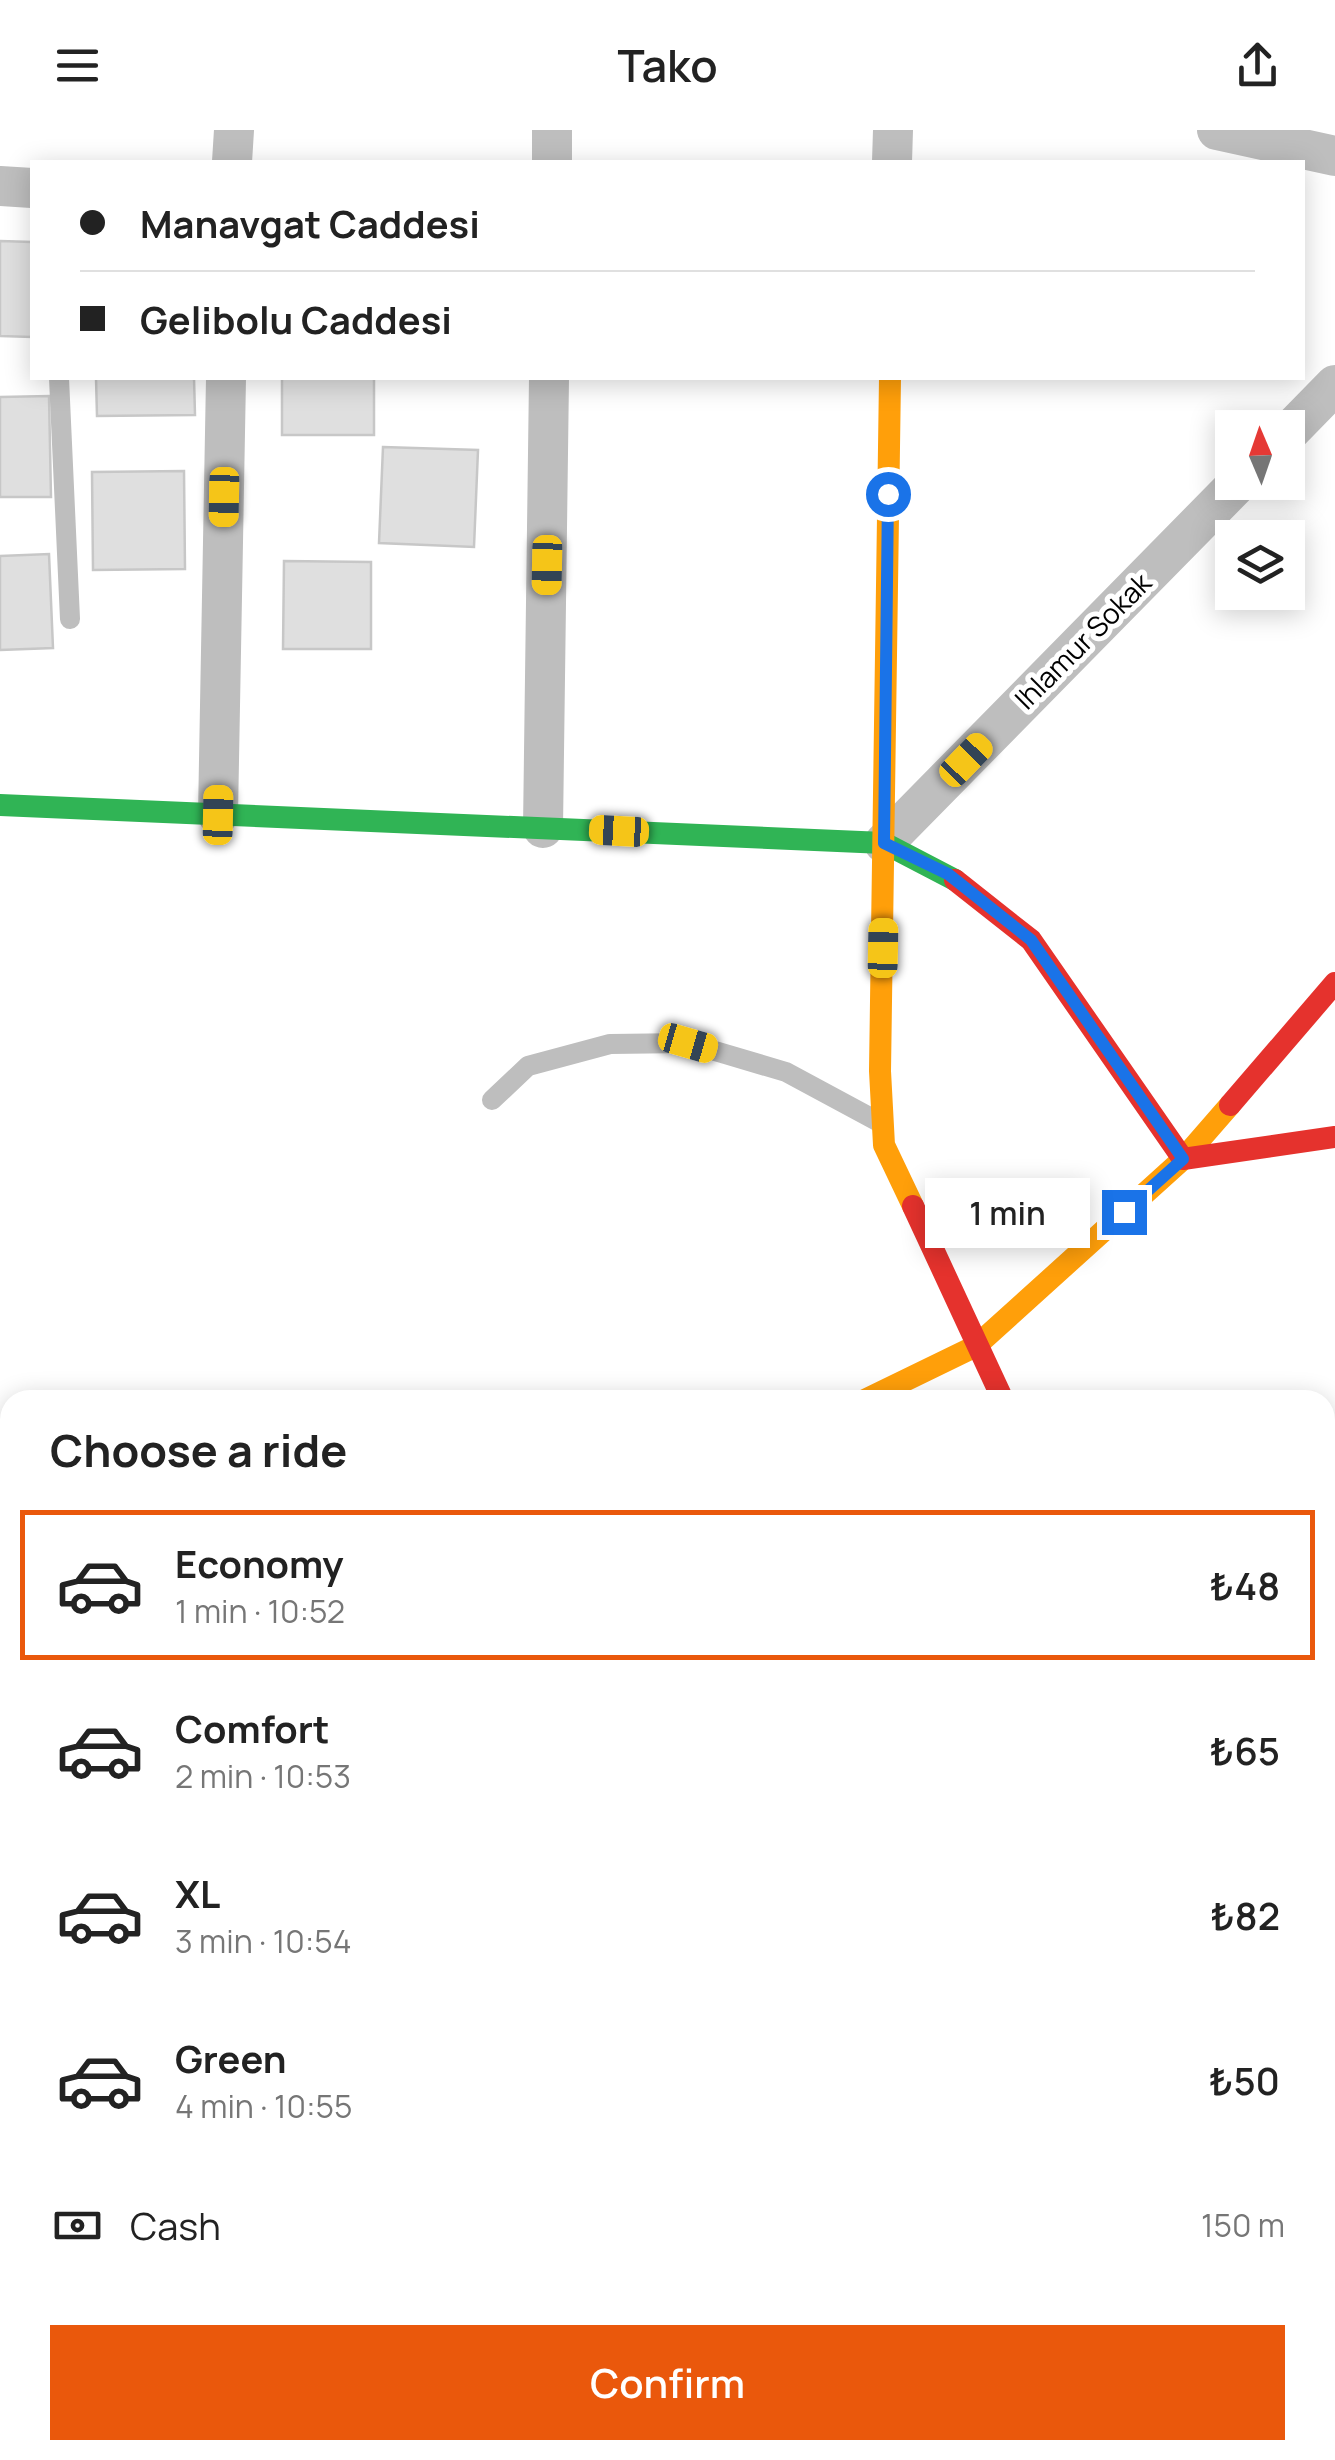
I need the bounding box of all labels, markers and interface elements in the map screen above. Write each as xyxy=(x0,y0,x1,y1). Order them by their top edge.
text: Tako xyxy=(617,34,718,96)
icon: menu xyxy=(50,38,105,93)
icon: share xyxy=(1230,38,1285,93)
text: Manavgat Caddesi xyxy=(140,197,480,249)
text: Gelibolu Caddesi xyxy=(140,293,452,345)
north arrow xyxy=(1215,410,1305,500)
map controls xyxy=(1215,410,1305,610)
car xyxy=(208,467,240,527)
route start xyxy=(866,472,911,517)
button: layers xyxy=(1215,520,1305,610)
car xyxy=(531,535,563,595)
street label: Ihlamur Sokak xyxy=(1006,563,1160,717)
car xyxy=(934,728,998,792)
car xyxy=(202,785,234,845)
car xyxy=(588,814,650,848)
car xyxy=(867,918,899,978)
car xyxy=(655,1020,721,1066)
callout: 1 min xyxy=(924,1177,1089,1247)
route end xyxy=(1102,1190,1147,1235)
text: 1 min xyxy=(969,1191,1046,1235)
text: Choose a ride xyxy=(50,1419,347,1481)
text: Economy xyxy=(175,1537,344,1589)
icon: car xyxy=(55,1540,145,1630)
text: ₺48 xyxy=(1210,1559,1280,1611)
text: 1 min · 10:52 xyxy=(175,1589,345,1633)
text: Comfort xyxy=(175,1702,329,1754)
icon: car xyxy=(55,1705,145,1795)
text: ₺65 xyxy=(1210,1724,1280,1776)
text: 2 min · 10:53 xyxy=(175,1754,351,1798)
text: XL xyxy=(175,1867,220,1919)
icon: car xyxy=(55,1870,145,1960)
text: ₺82 xyxy=(1210,1889,1280,1941)
text: 3 min · 10:54 xyxy=(175,1919,352,1963)
text: Green xyxy=(175,2032,287,2084)
icon: car xyxy=(55,2035,145,2125)
text: ₺50 xyxy=(1209,2054,1280,2106)
text: 4 min · 10:55 xyxy=(175,2084,352,2128)
icon: cash xyxy=(50,2198,105,2253)
text: Cash xyxy=(130,2199,221,2251)
text: 150 m xyxy=(1201,2203,1285,2247)
button: Confirm xyxy=(50,2325,1285,2440)

